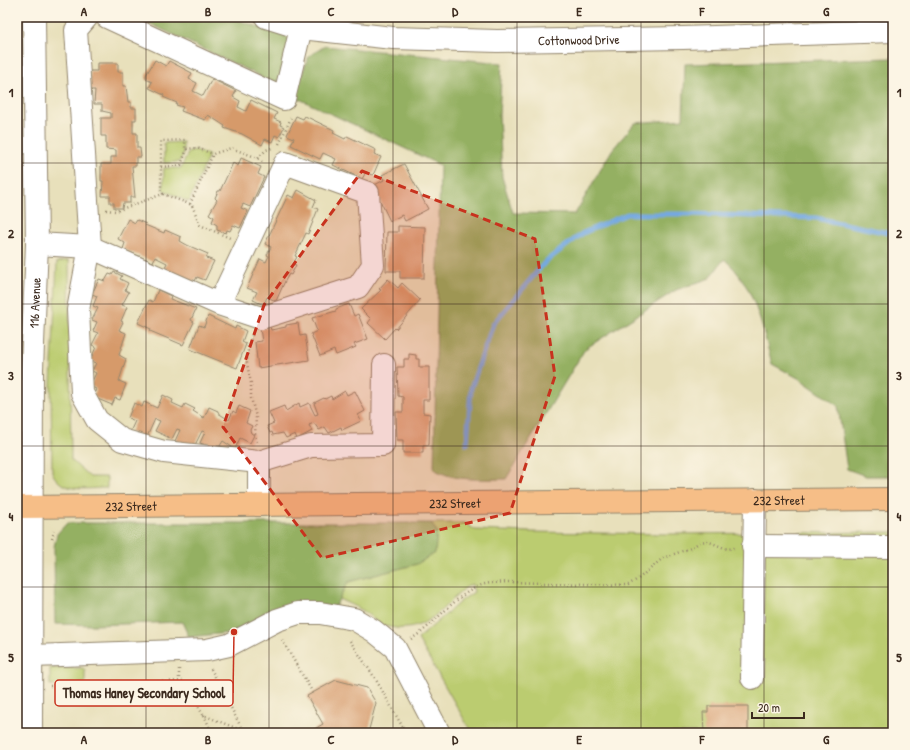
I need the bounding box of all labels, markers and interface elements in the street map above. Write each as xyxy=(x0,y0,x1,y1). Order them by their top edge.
text: A xyxy=(81,2,88,20)
text: B xyxy=(205,2,212,20)
text: C xyxy=(327,2,335,20)
text: D xyxy=(452,2,459,20)
text: E xyxy=(576,2,582,20)
text: F xyxy=(699,2,706,20)
text: G xyxy=(823,2,830,20)
street label: Cottonwood Drive xyxy=(538,30,620,49)
text: 1 xyxy=(9,83,14,101)
text: 1 xyxy=(897,83,902,101)
text: 2 xyxy=(8,224,15,242)
text: 2 xyxy=(896,224,903,242)
street label: 116 Avenue xyxy=(25,277,45,329)
text: 3 xyxy=(8,366,14,384)
text: 3 xyxy=(896,366,902,384)
street label: 232 Street xyxy=(753,491,805,509)
street label: 232 Street xyxy=(429,494,481,512)
street label: 232 Street xyxy=(105,497,157,515)
text: 4 xyxy=(9,507,14,525)
text: 4 xyxy=(897,507,902,525)
text: 5 xyxy=(8,648,14,666)
text: 5 xyxy=(896,648,902,666)
callout: Thomas Haney Secondary School xyxy=(55,680,233,706)
text: Thomas Haney Secondary School xyxy=(62,683,225,704)
scale bar xyxy=(752,694,804,720)
text: 20 m xyxy=(758,699,780,716)
text: A xyxy=(81,730,88,748)
text: B xyxy=(205,730,212,748)
text: C xyxy=(327,730,335,748)
text: D xyxy=(452,730,459,748)
text: E xyxy=(576,730,582,748)
text: F xyxy=(699,730,706,748)
text: G xyxy=(823,730,830,748)

